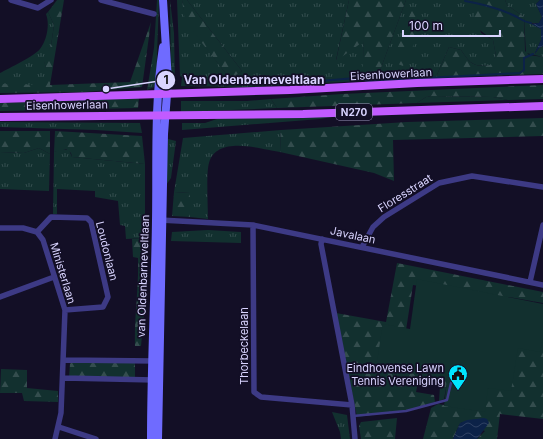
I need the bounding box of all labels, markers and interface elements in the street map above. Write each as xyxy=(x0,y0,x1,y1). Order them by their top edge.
scale bar xyxy=(403,12,500,38)
text: 100 m xyxy=(409,18,443,33)
street label: Eisenhowerlaan xyxy=(350,65,432,83)
callout: Van Oldenbarneveltlaan xyxy=(156,68,333,92)
text: 1 xyxy=(163,72,169,87)
text: Van Oldenbarneveltlaan xyxy=(184,72,324,87)
street label: Eisenhowerlaan xyxy=(26,97,108,113)
road number: N270 xyxy=(336,104,372,120)
street label: Floresstraat xyxy=(375,171,435,215)
street label: van Oldenbarneveltlaan xyxy=(134,214,152,338)
street label: Loudonlaan xyxy=(93,220,121,282)
street label: Javalaan xyxy=(329,223,377,247)
street label: Ministerlaan xyxy=(47,241,79,305)
street label: Thorbeckelaan xyxy=(237,307,251,385)
place label: Eindhovense Lawn Tennis Vereniging xyxy=(347,361,444,388)
public building icon: Eindhovense Lawn Tennis Vereniging xyxy=(447,363,469,391)

